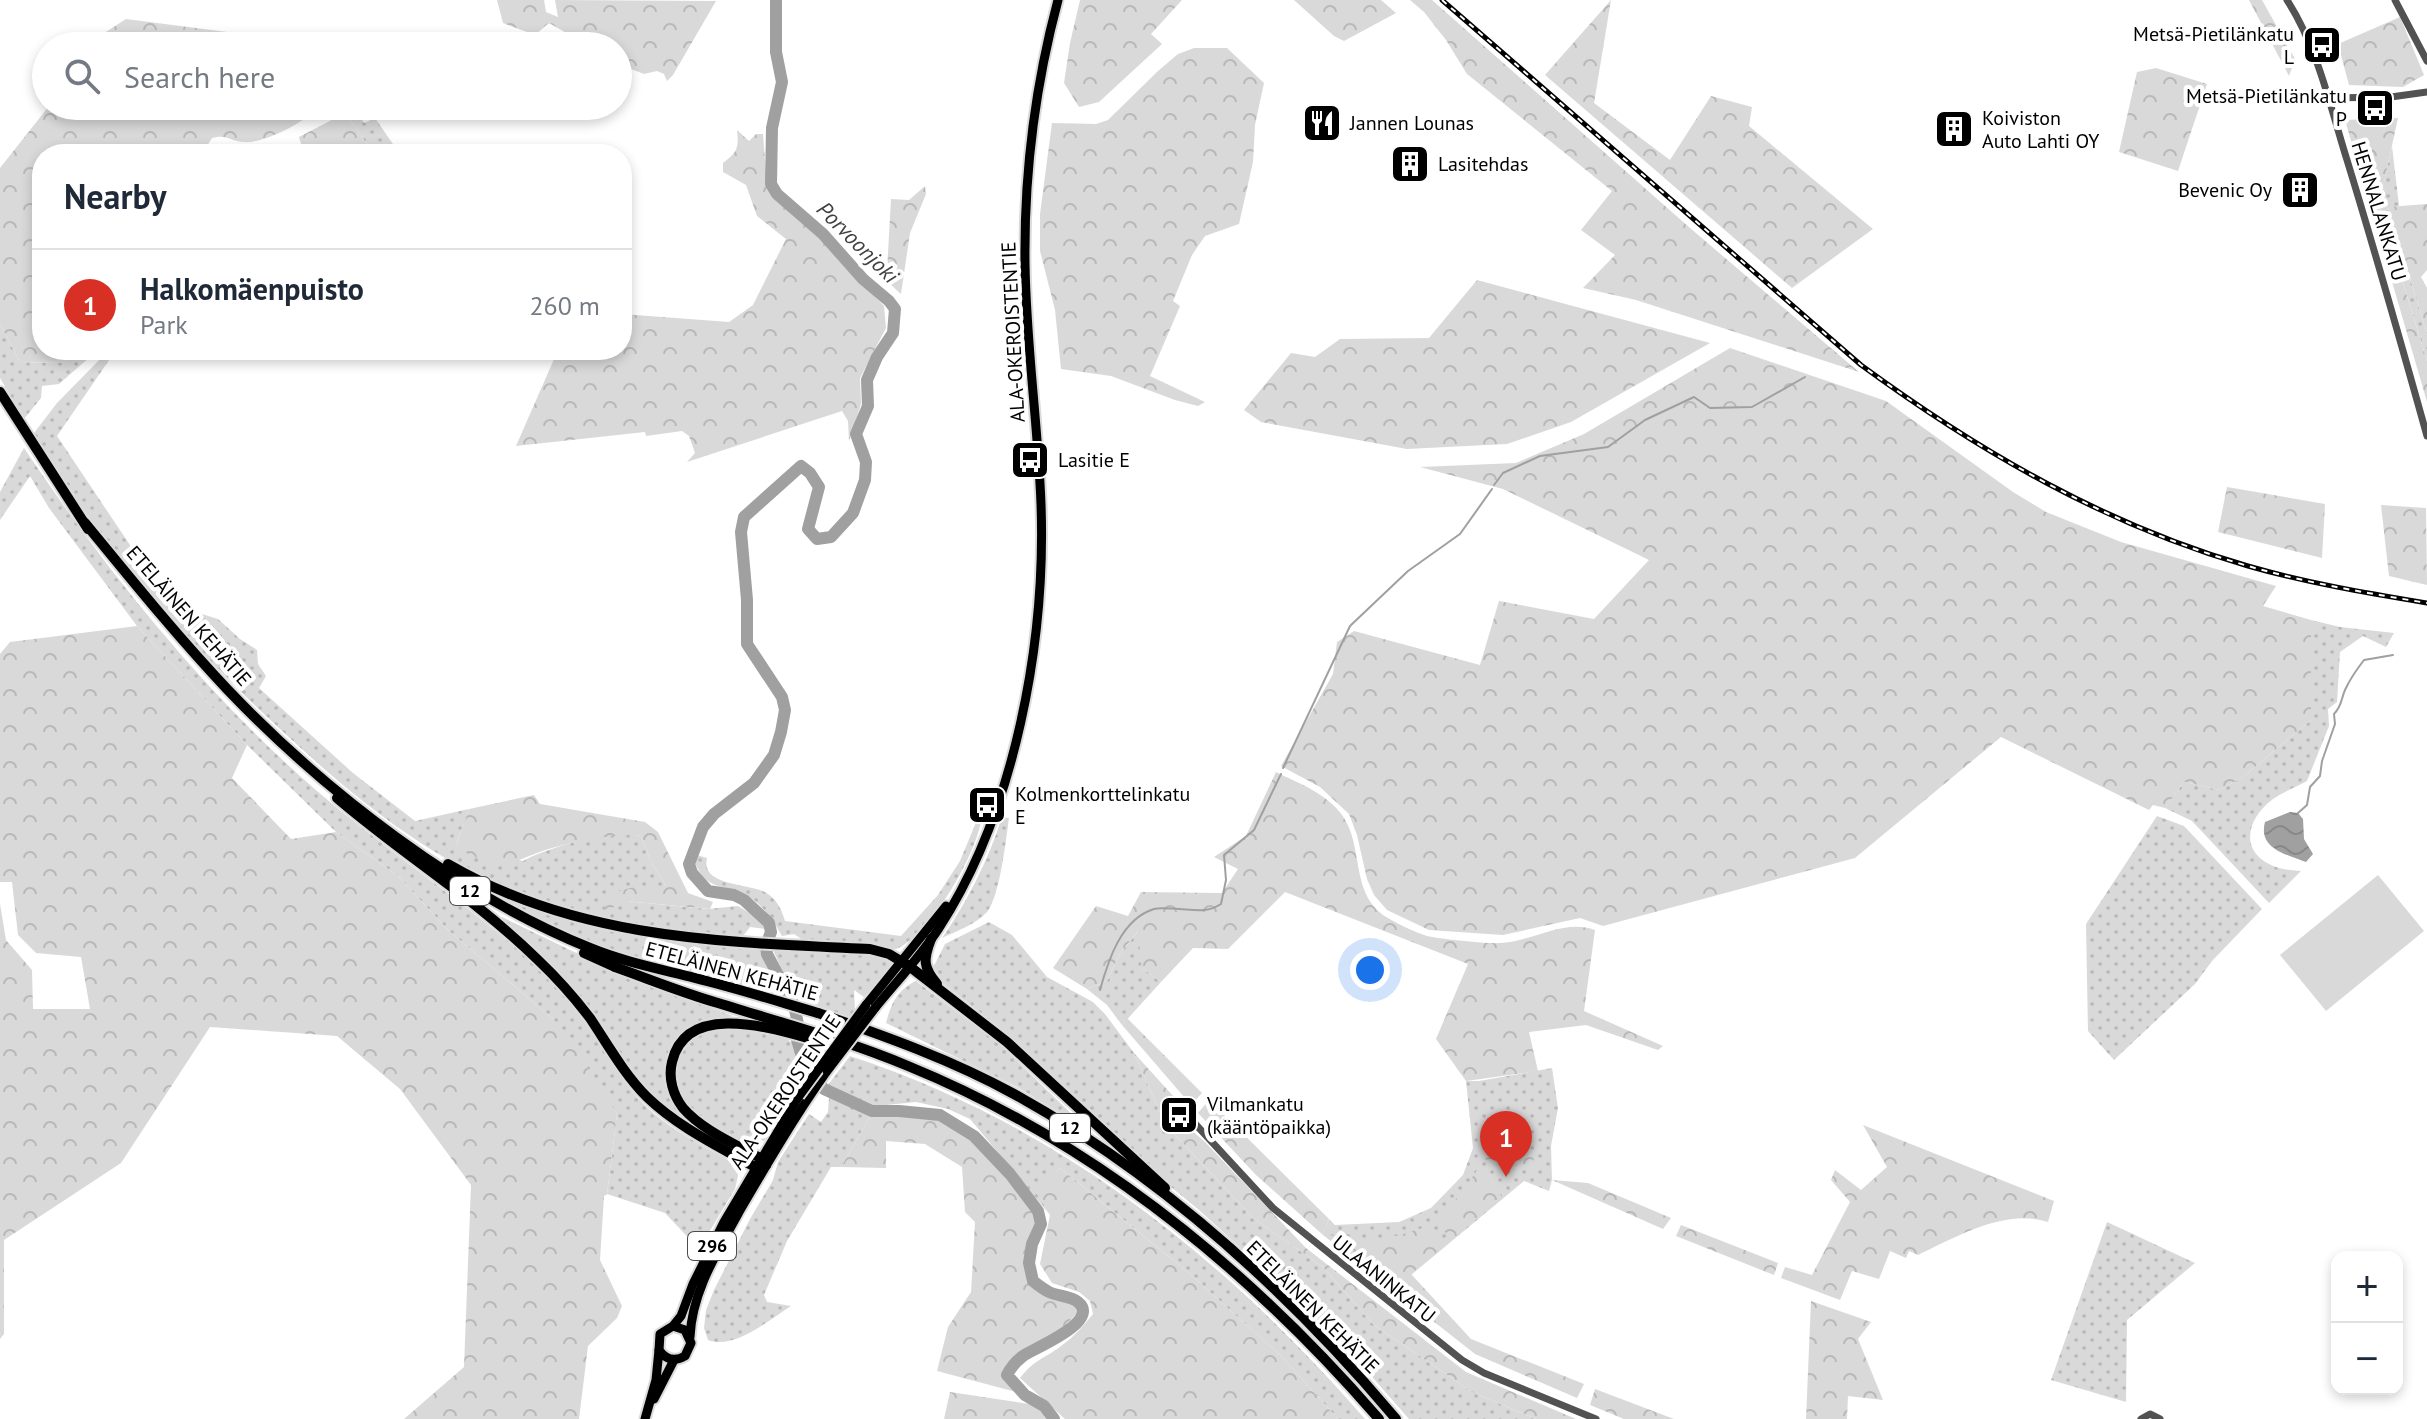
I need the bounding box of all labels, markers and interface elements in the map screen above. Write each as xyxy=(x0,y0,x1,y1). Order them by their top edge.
place label: Metsä-Pietilänkatu L xyxy=(2133,21,2294,70)
bus stop icon: Metsä-Pietilänkatu L xyxy=(2301,24,2343,66)
search box xyxy=(32,32,632,120)
icon: search xyxy=(60,54,104,98)
text: Search here xyxy=(124,57,275,96)
place label: Metsä-Pietilänkatu P xyxy=(2186,83,2347,132)
bus stop icon: Metsä-Pietilänkatu P xyxy=(2354,87,2396,129)
restaurant icon: Jannen Lounas xyxy=(1301,102,1343,144)
place label: Koiviston Auto Lahti OY xyxy=(1982,105,2100,154)
building icon: Koiviston Auto Lahti OY xyxy=(1933,108,1975,150)
place label: Jannen Lounas xyxy=(1349,110,1474,136)
street label: HENNALANKATU xyxy=(2345,138,2413,284)
building icon: Lasitehdas xyxy=(1389,143,1431,185)
place label: Lasitehdas xyxy=(1438,151,1528,177)
building icon: Bevenic Oy xyxy=(2279,169,2321,211)
text: Nearby xyxy=(64,174,166,218)
place label: Bevenic Oy xyxy=(2178,177,2273,203)
water label: Porvoonjoki xyxy=(811,195,906,290)
street label: ALA-OKEROISTENTIE xyxy=(995,241,1031,423)
text: Halkomäenpuisto xyxy=(140,269,364,308)
text: 1 xyxy=(83,289,97,322)
text: 260 m xyxy=(529,289,600,322)
text: Park xyxy=(140,308,188,341)
bus stop icon: Lasitie E xyxy=(1009,439,1051,481)
place label: Lasitie E xyxy=(1058,447,1130,473)
street label: ETELÄINEN KEHÄTIE xyxy=(121,540,257,692)
place label: Kolmenkorttelinkatu E xyxy=(1015,781,1190,830)
bus stop icon: Kolmenkorttelinkatu E xyxy=(966,784,1008,826)
road number: 12 xyxy=(450,877,490,905)
street label: ETELÄINEN KEHÄTIE xyxy=(643,935,821,1007)
your location xyxy=(1350,950,1390,990)
street label: ALA-OKEROISTENTIE xyxy=(724,1010,846,1174)
place label: Vilmankatu (kääntöpaikka) xyxy=(1206,1091,1331,1140)
bus stop icon: Vilmankatu (kääntöpaikka) xyxy=(1158,1094,1200,1136)
pin: 1 xyxy=(1480,1111,1532,1177)
road number: 12 xyxy=(1050,1114,1090,1142)
street label: ULAANINKATU xyxy=(1327,1229,1441,1329)
road number: 296 xyxy=(688,1232,736,1260)
street label: ETELÄINEN KEHÄTIE xyxy=(1241,1235,1385,1379)
map controls xyxy=(2331,1251,2403,1395)
button: + xyxy=(2331,1251,2403,1323)
button: − xyxy=(2331,1323,2403,1395)

